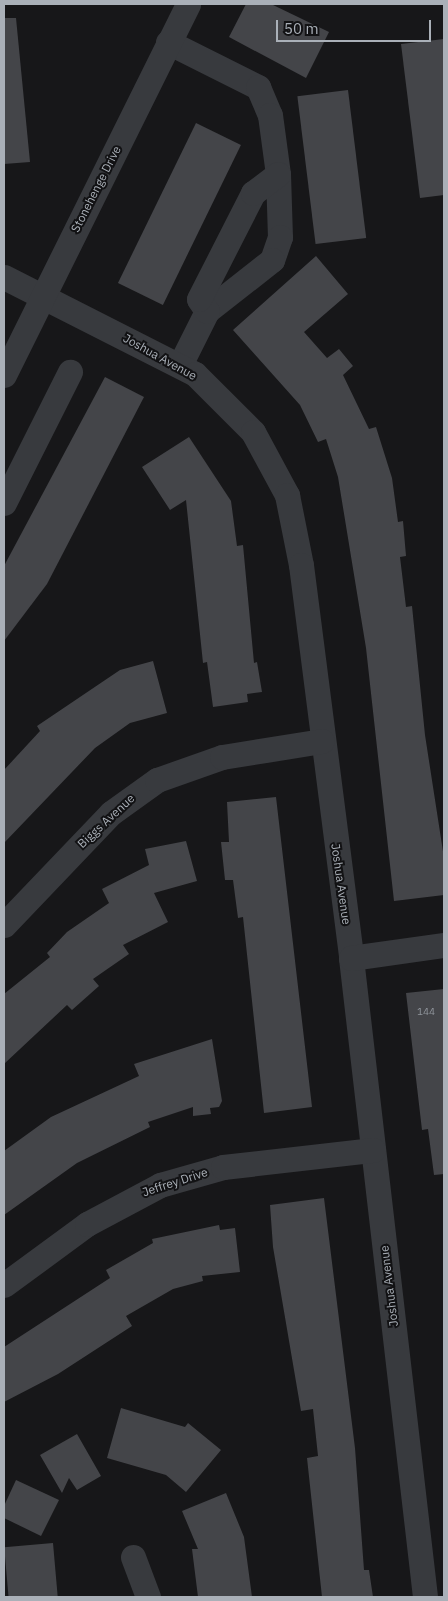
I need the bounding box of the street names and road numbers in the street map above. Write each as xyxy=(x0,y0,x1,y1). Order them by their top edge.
street label: Stonehenge Drive xyxy=(68,143,124,235)
street label: Joshua Avenue xyxy=(121,331,199,383)
street label: Biggs Avenue xyxy=(75,791,137,851)
street label: Joshua Avenue xyxy=(328,843,354,925)
street label: Jeffrey Drive xyxy=(140,1165,210,1199)
street label: Joshua Avenue xyxy=(377,1245,401,1327)

